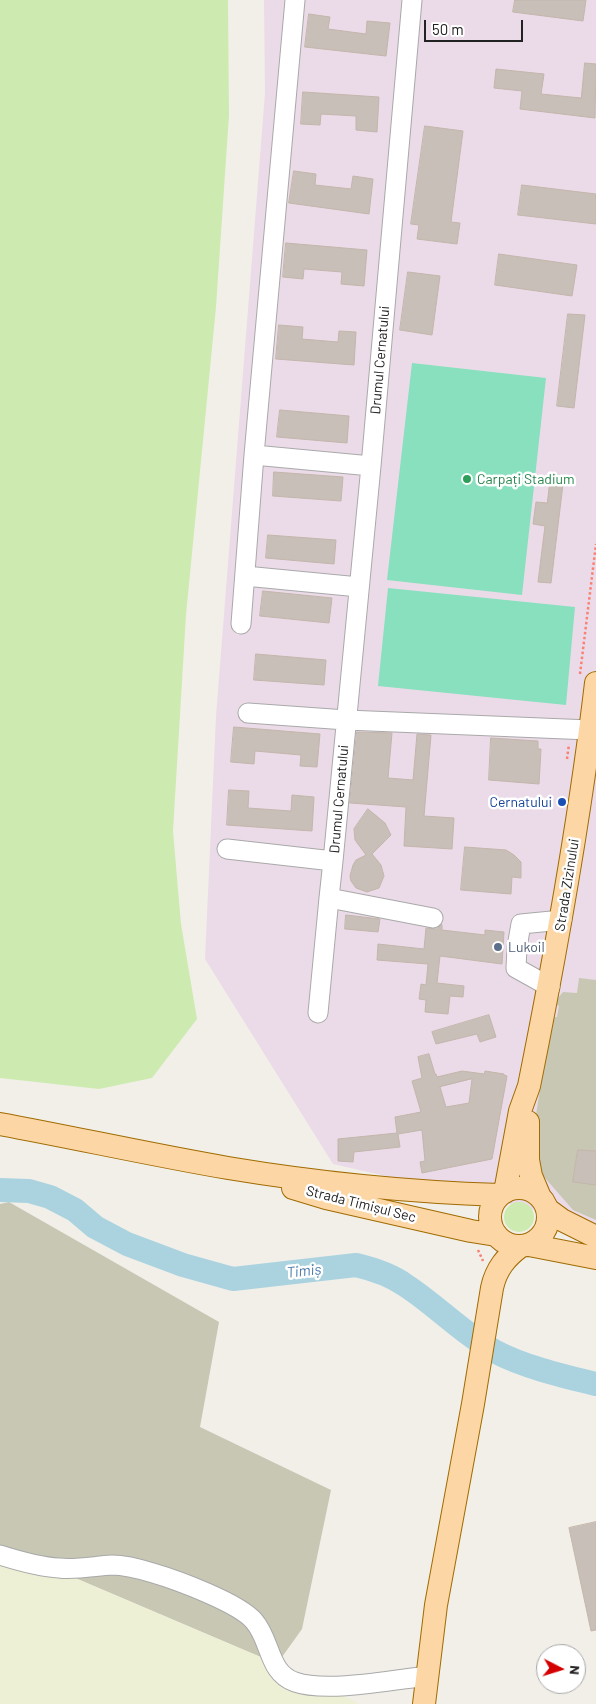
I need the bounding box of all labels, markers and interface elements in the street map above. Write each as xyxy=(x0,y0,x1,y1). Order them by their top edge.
scale bar xyxy=(426,10,525,42)
text: 50 m xyxy=(432,20,464,38)
street label: Drumul Cernatului xyxy=(367,305,393,415)
place label: Carpați Stadium xyxy=(477,471,575,487)
marker: Carpați Stadium xyxy=(461,473,473,485)
street label: Drumul Cernatului xyxy=(326,744,352,854)
place label: Cernatului xyxy=(489,794,552,810)
marker: Cernatului xyxy=(556,796,568,808)
street label: Strada Zizinului xyxy=(551,838,583,932)
place label: Lukoil xyxy=(508,939,545,955)
marker: Lukoil xyxy=(492,941,504,953)
street label: Strada Timișul Sec xyxy=(304,1182,418,1226)
water label: Timiș xyxy=(286,1260,322,1282)
north arrow xyxy=(536,1644,586,1694)
text: N xyxy=(567,1665,584,1676)

